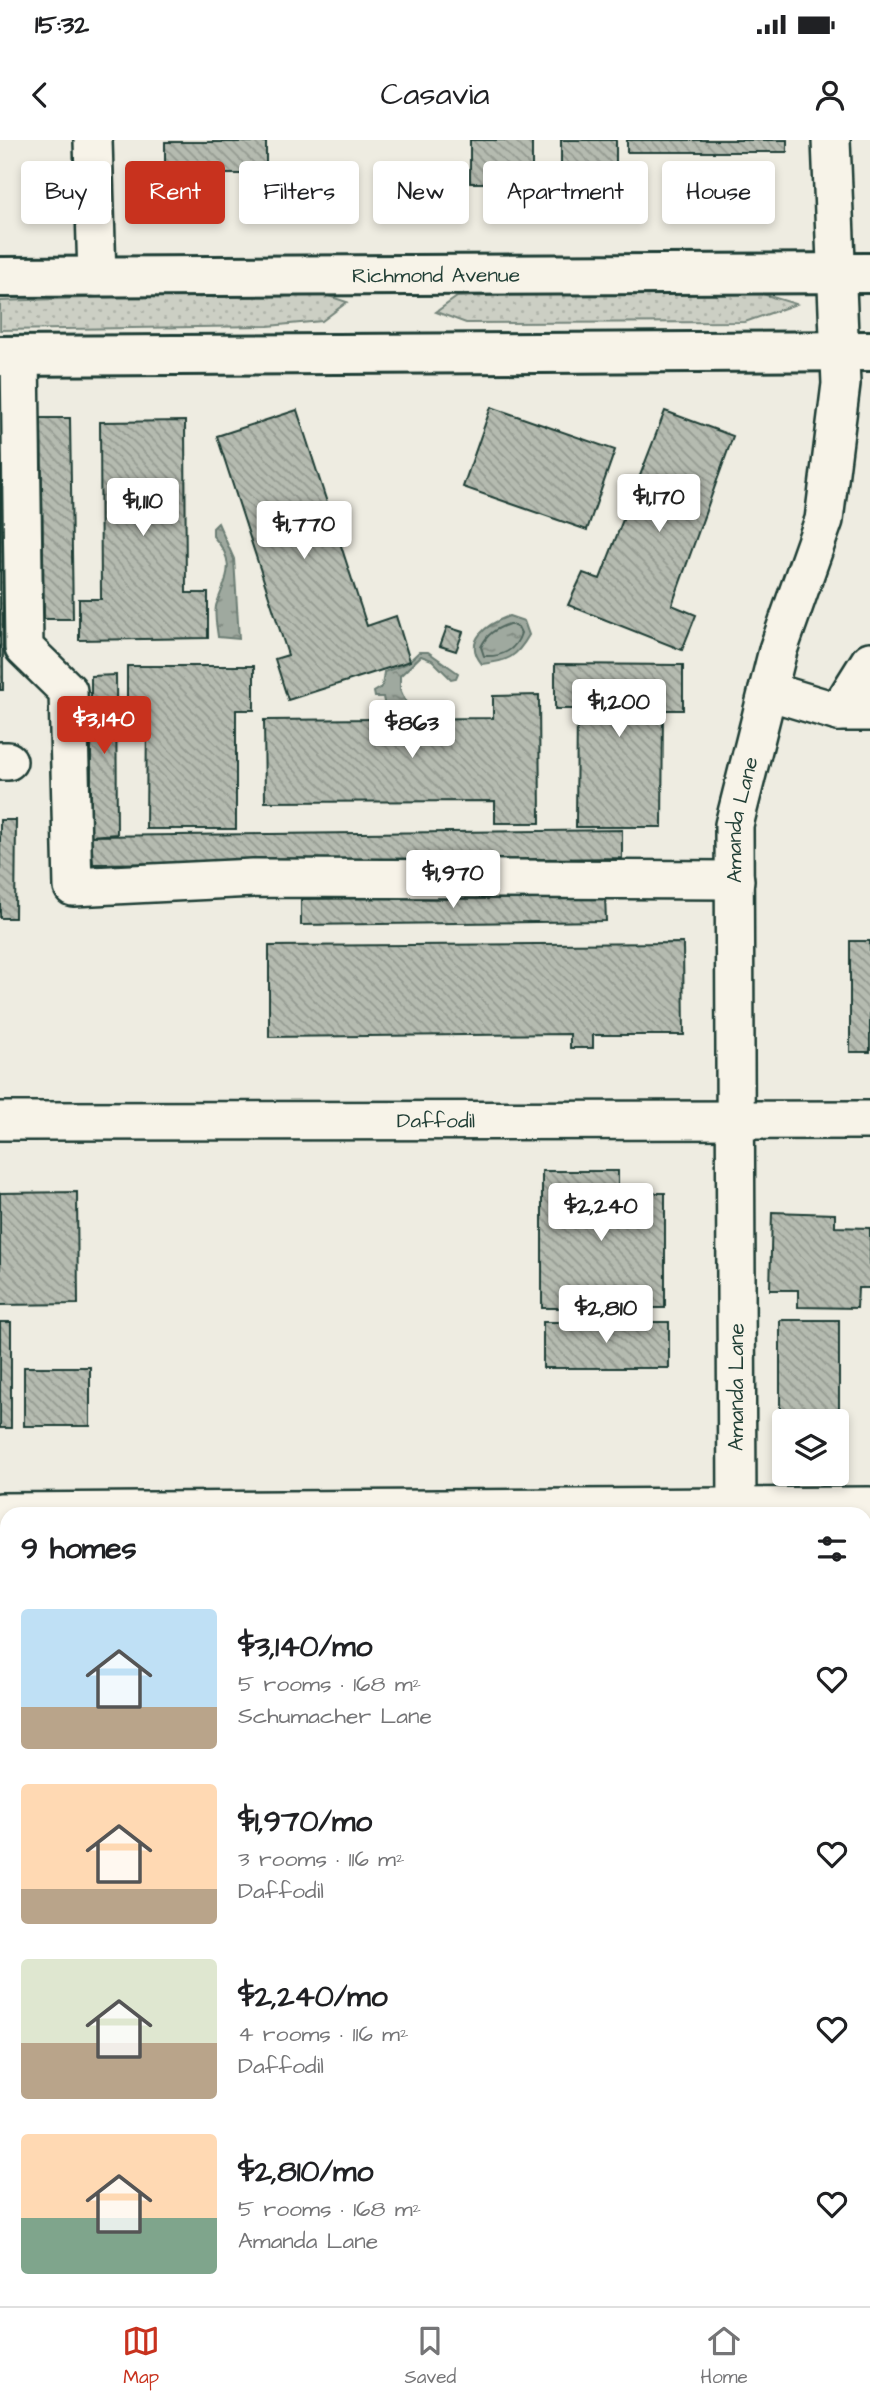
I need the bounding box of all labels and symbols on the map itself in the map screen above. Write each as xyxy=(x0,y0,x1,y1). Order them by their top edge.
street label: Richmond Avenue xyxy=(352,261,520,290)
pin: $1,170 xyxy=(602,474,716,534)
pin: $1,110 xyxy=(86,478,200,538)
pin: $1,770 xyxy=(247,502,361,561)
pin: $1,200 xyxy=(562,680,676,739)
pin: $3,140 xyxy=(47,696,161,756)
pin: $863 xyxy=(371,700,453,760)
street label: Amanda Lane xyxy=(720,754,766,883)
pin: $1,970 xyxy=(396,850,510,910)
street label: Daffodil xyxy=(397,1106,475,1136)
pin: $2,240 xyxy=(544,1184,658,1243)
pin: $2,810 xyxy=(549,1286,663,1345)
street label: Amanda Lane xyxy=(722,1323,751,1451)

